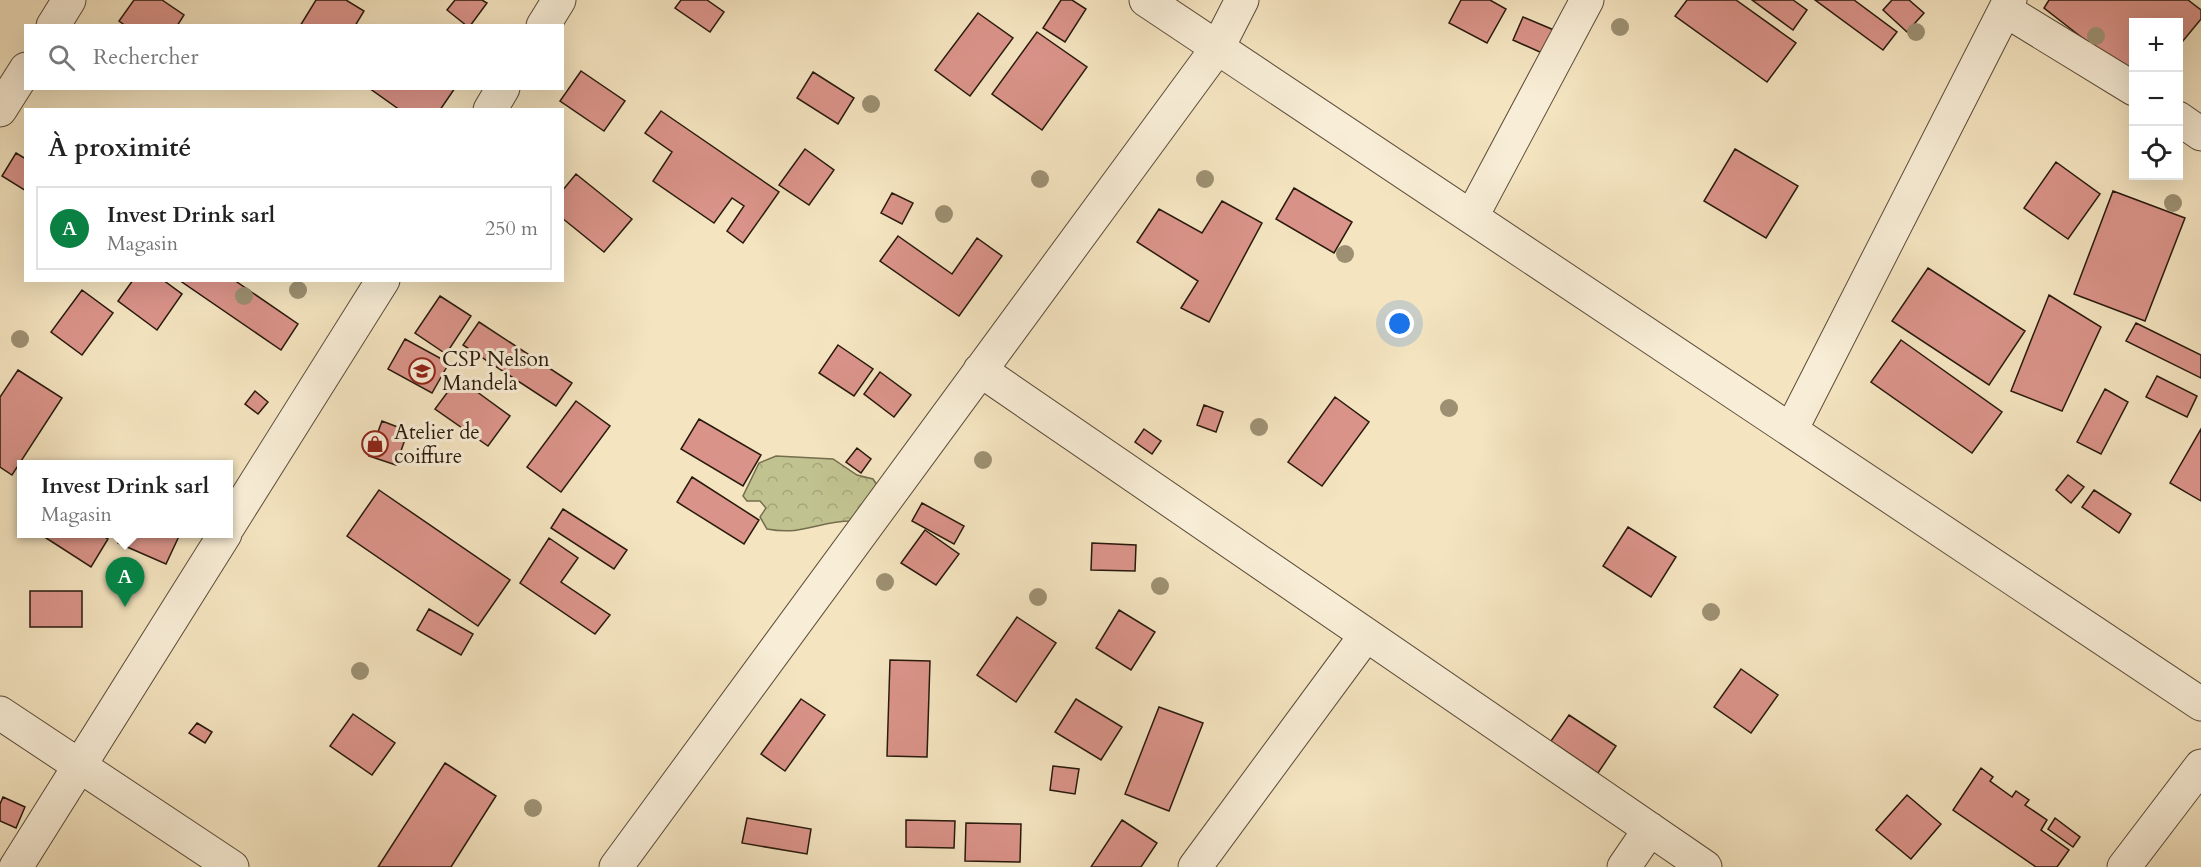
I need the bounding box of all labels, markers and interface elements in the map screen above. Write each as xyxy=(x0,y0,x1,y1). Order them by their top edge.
map controls xyxy=(2129,18,2183,180)
button: + xyxy=(2129,18,2183,72)
search box xyxy=(24,24,564,90)
icon: search xyxy=(45,41,78,74)
text: Rechercher xyxy=(93,42,198,72)
button: − xyxy=(2129,72,2183,126)
button: locate xyxy=(2129,126,2183,180)
text: À proximité xyxy=(48,130,191,165)
text: Invest Drink sarl xyxy=(107,200,275,230)
text: A xyxy=(62,215,77,242)
text: 250 m xyxy=(485,215,538,242)
text: Magasin xyxy=(107,230,178,257)
your location xyxy=(1385,309,1414,338)
place label: CSP Nelson Mandela xyxy=(442,345,550,398)
school or university icon: CSP Nelson Mandela xyxy=(407,356,437,386)
place label: Atelier de coiffure xyxy=(394,418,480,471)
shop icon: Atelier de coiffure xyxy=(360,429,390,459)
popup xyxy=(17,460,233,538)
text: Invest Drink sarl xyxy=(41,471,209,501)
text: Magasin xyxy=(41,501,112,528)
pin: A xyxy=(106,558,144,607)

